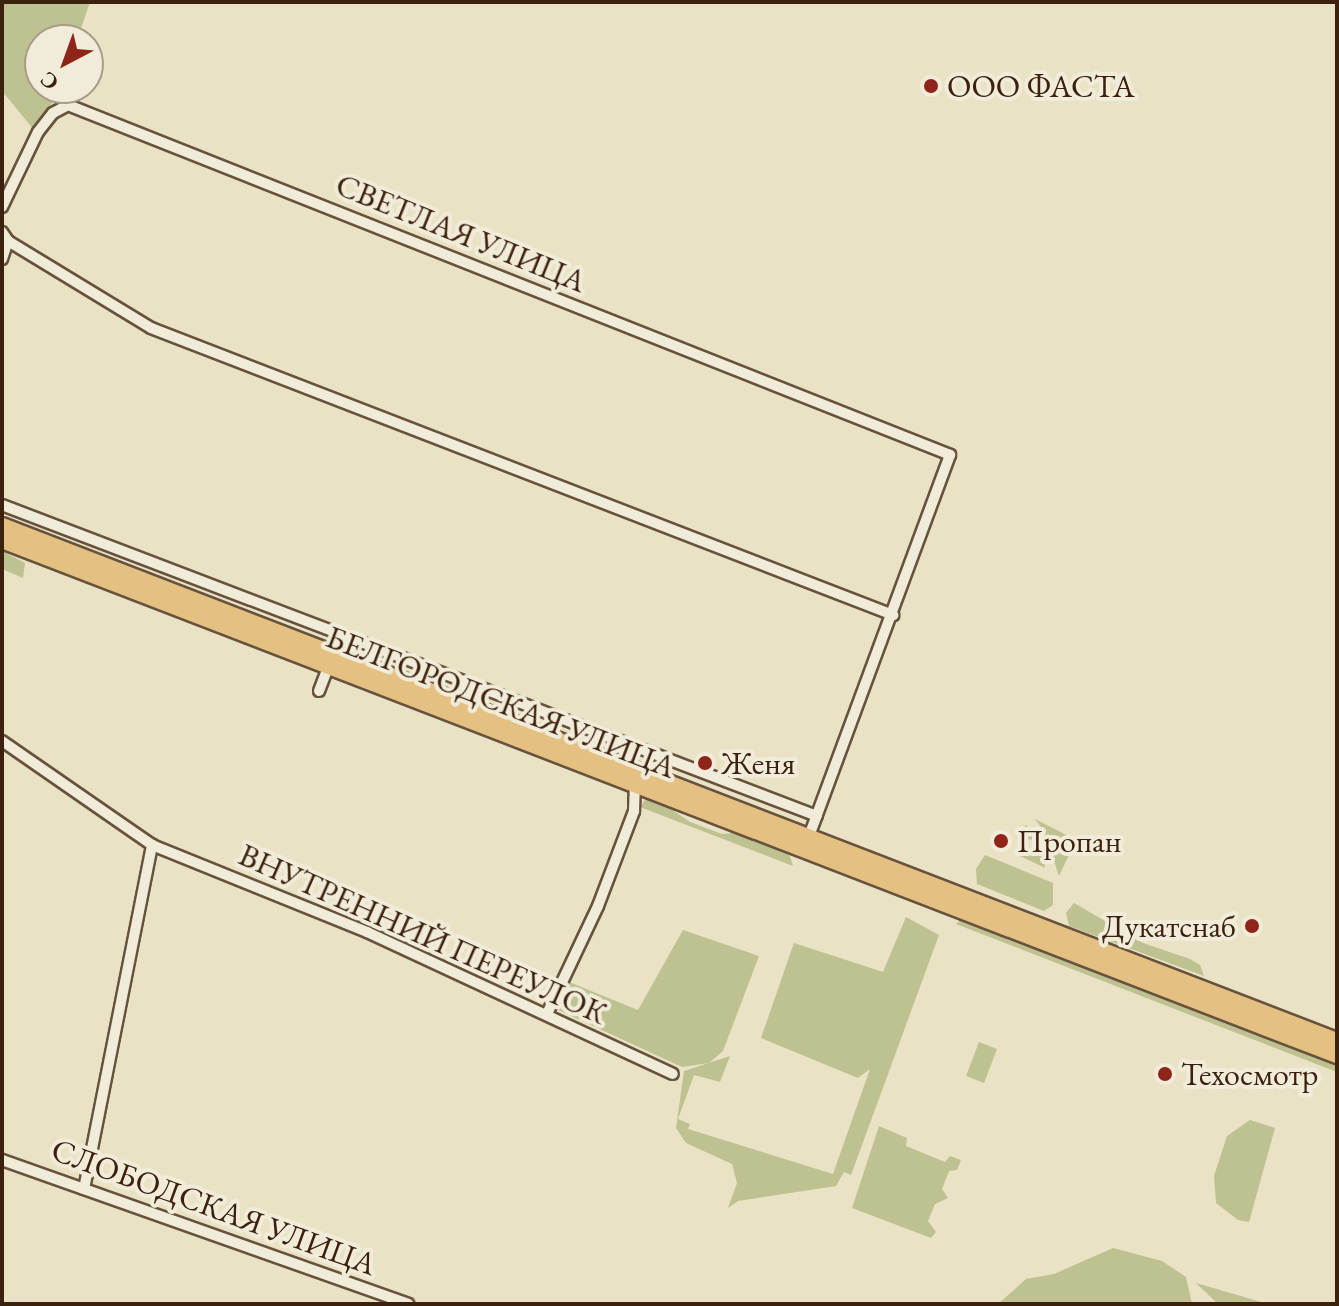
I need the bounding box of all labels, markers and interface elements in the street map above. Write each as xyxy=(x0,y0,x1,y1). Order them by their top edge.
north arrow xyxy=(24,24,104,104)
text: С xyxy=(34,65,65,97)
place label: ООО ФАСТА xyxy=(947,67,1135,105)
marker: ООО ФАСТА xyxy=(922,77,940,95)
street label: СВЕТЛАЯ УЛИЦА xyxy=(330,165,592,301)
street label: БЕЛГОРОДСКАЯ УЛИЦА xyxy=(321,618,681,786)
place label: Женя xyxy=(721,744,795,782)
marker: Женя xyxy=(696,754,714,772)
place label: Пропан xyxy=(1017,822,1121,860)
marker: Пропан xyxy=(992,832,1010,850)
street label: ВНУТРЕННИЙ ПЕРЕУЛОК xyxy=(233,835,613,1033)
place label: Дукатснаб xyxy=(1102,907,1236,945)
marker: Дукатснаб xyxy=(1243,917,1261,935)
place label: Техосмотр xyxy=(1181,1055,1318,1093)
marker: Техосмотр xyxy=(1156,1065,1174,1083)
street label: СЛОБОДСКАЯ УЛИЦА xyxy=(46,1130,382,1284)

